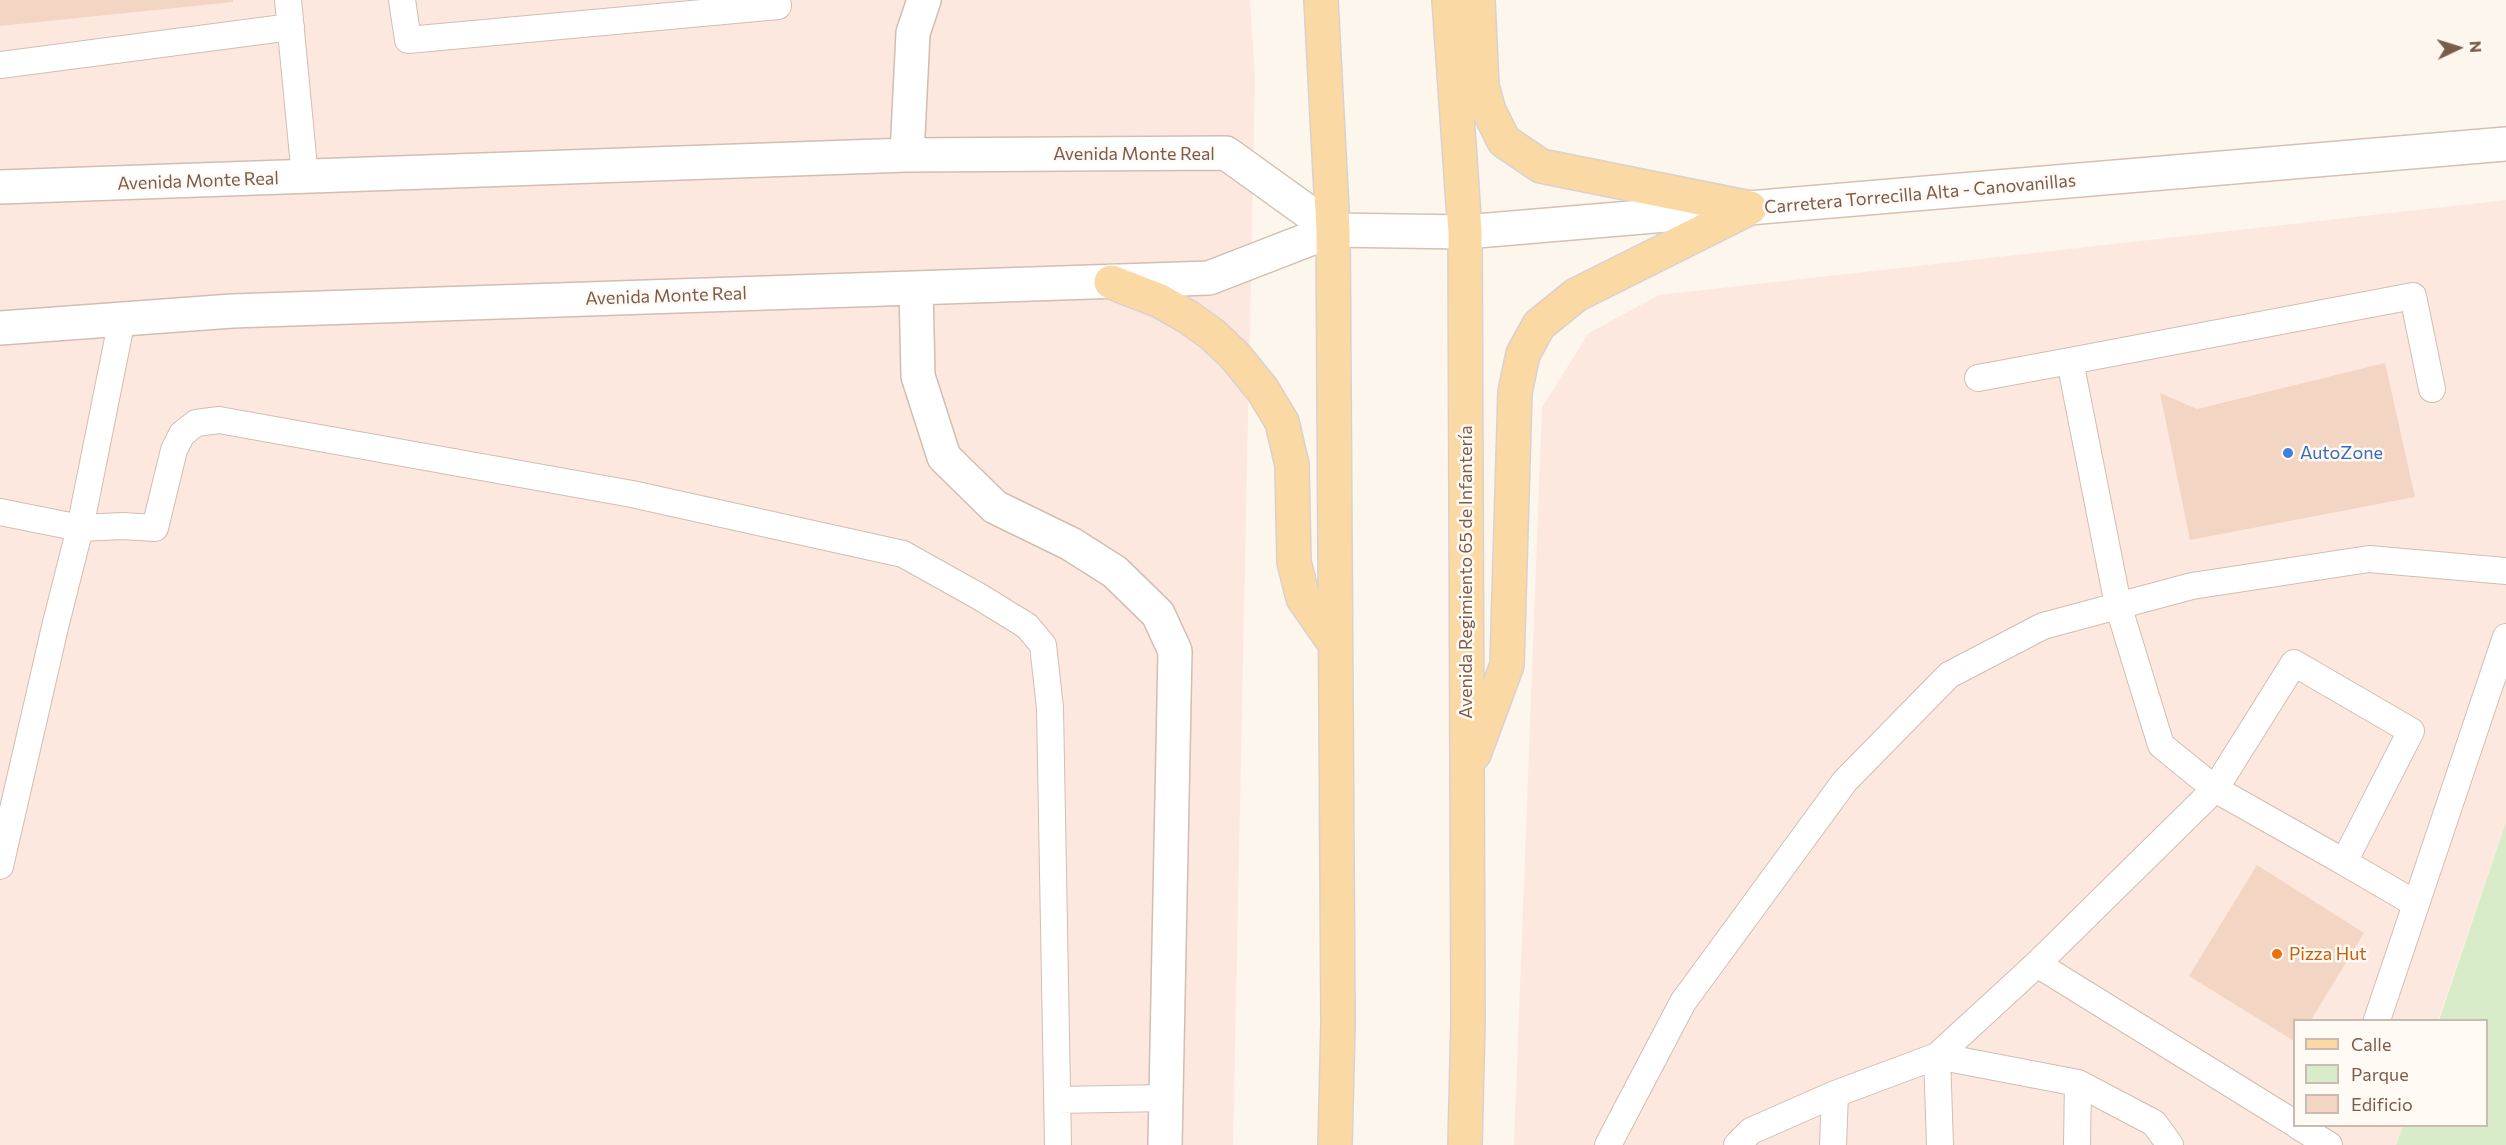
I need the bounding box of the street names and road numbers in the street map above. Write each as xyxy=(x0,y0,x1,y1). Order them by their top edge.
street label: Avenida Monte Real xyxy=(1053,143,1215,165)
street label: Avenida Monte Real xyxy=(117,167,279,195)
street label: Carretera Torrecilla Alta - Canovanillas xyxy=(1763,170,2077,218)
street label: Avenida Monte Real xyxy=(585,282,747,310)
street label: Avenida Regimiento 65 de Infantería xyxy=(1455,425,1477,719)

